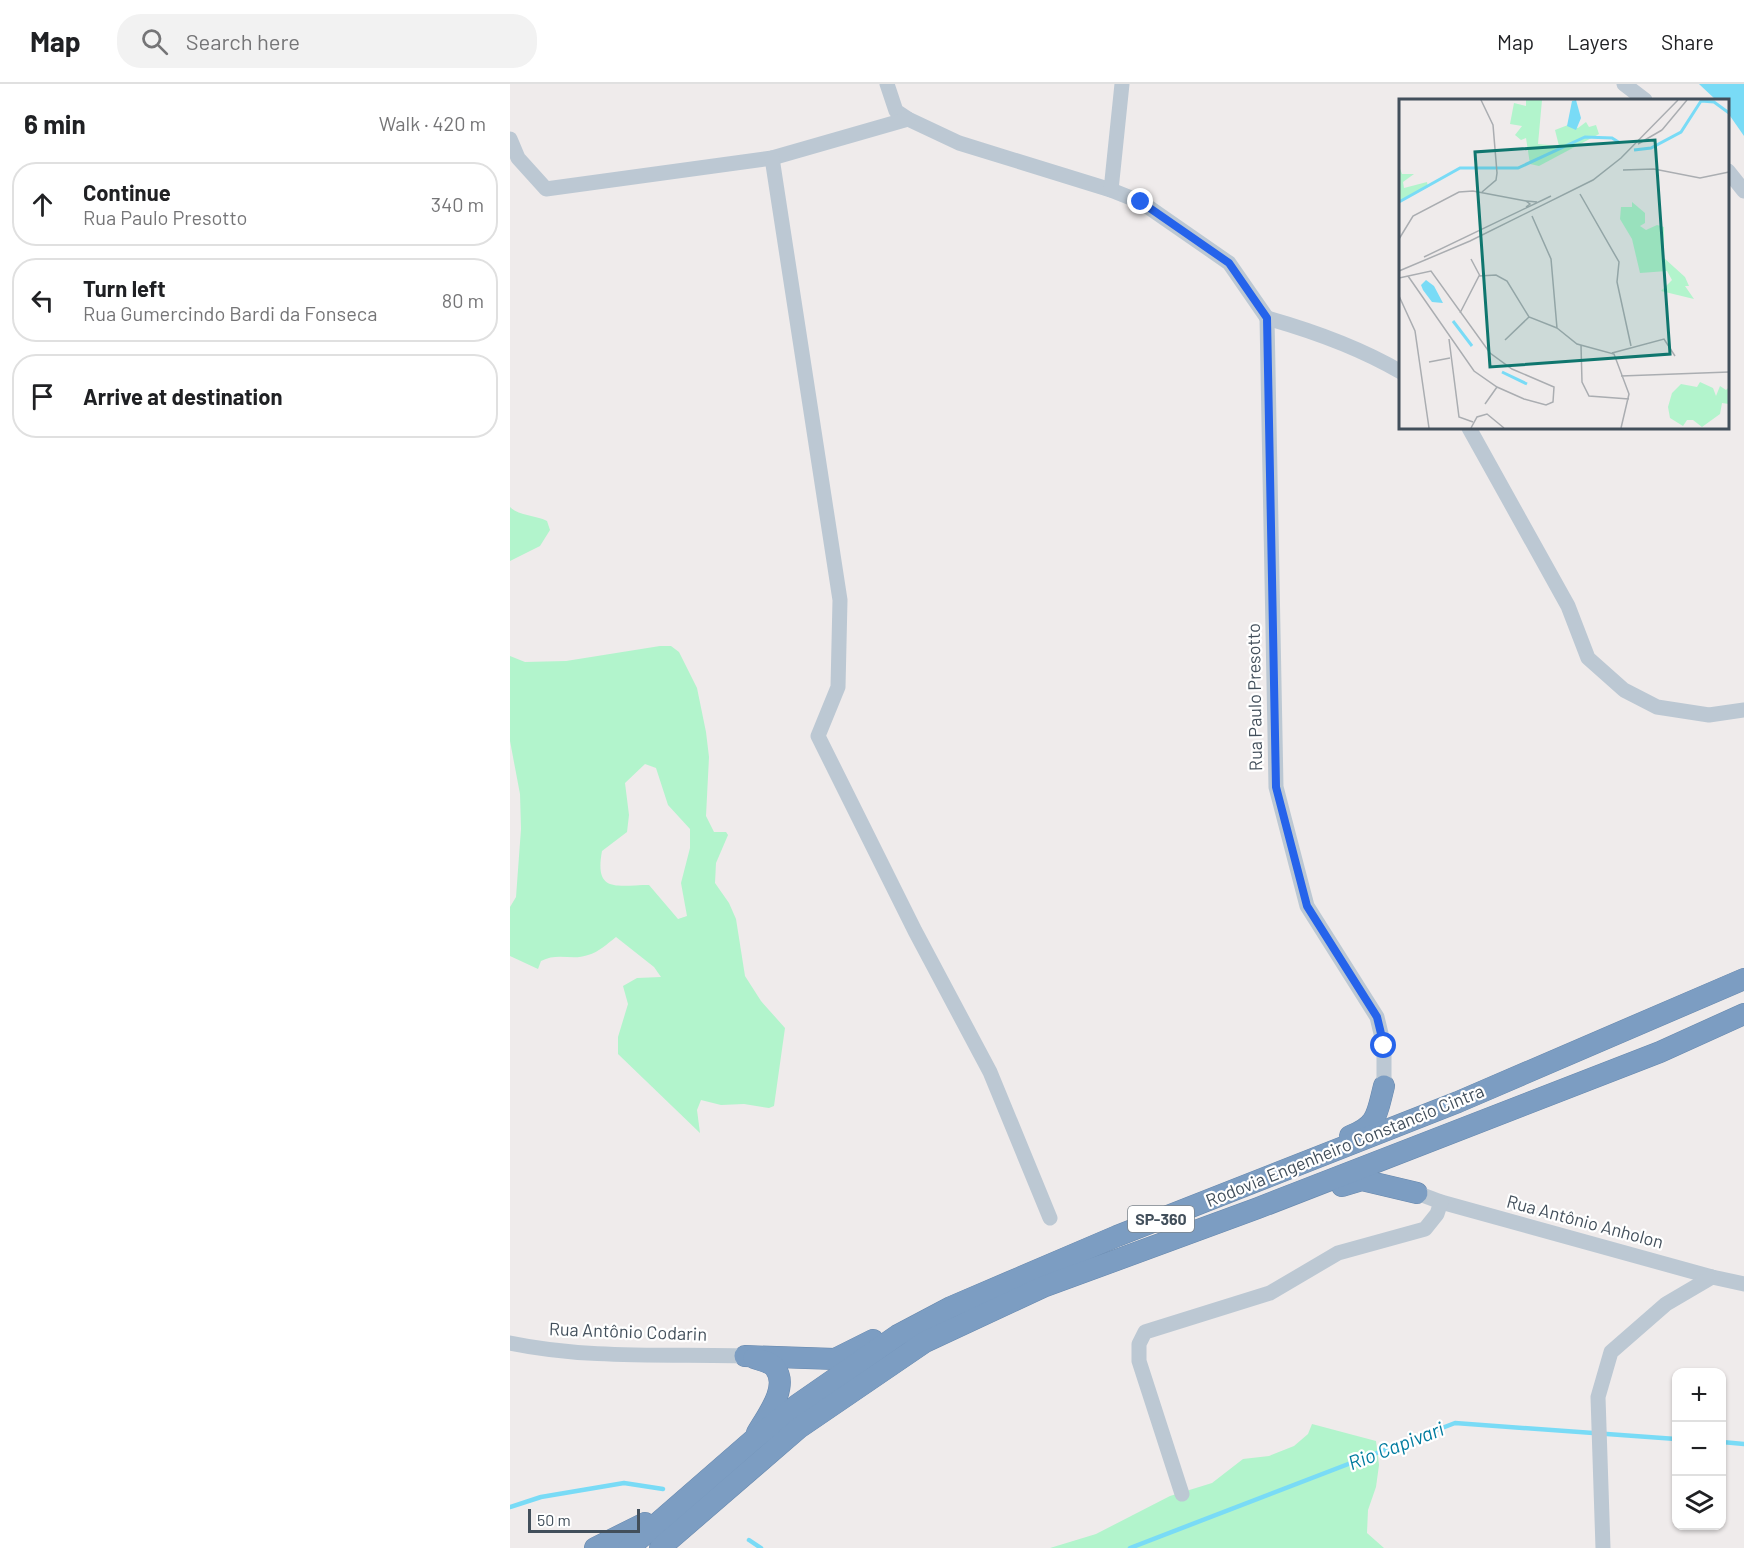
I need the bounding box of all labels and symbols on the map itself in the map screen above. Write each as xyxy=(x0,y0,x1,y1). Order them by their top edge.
inset map xyxy=(1399,99,1729,429)
route end xyxy=(1127,188,1153,214)
street label: Rua Paulo Presotto xyxy=(1242,623,1266,771)
route start xyxy=(1370,1032,1396,1058)
street label: Rodovia Engenheiro Constancio Cintra xyxy=(1202,1079,1487,1211)
street label: Rua Antônio Anholon xyxy=(1504,1190,1666,1253)
road number: SP-360 xyxy=(1128,1206,1194,1232)
street label: Rua Antônio Codarin xyxy=(549,1317,708,1345)
water label: Rio Capivari xyxy=(1344,1416,1447,1474)
scale bar xyxy=(528,1506,640,1534)

